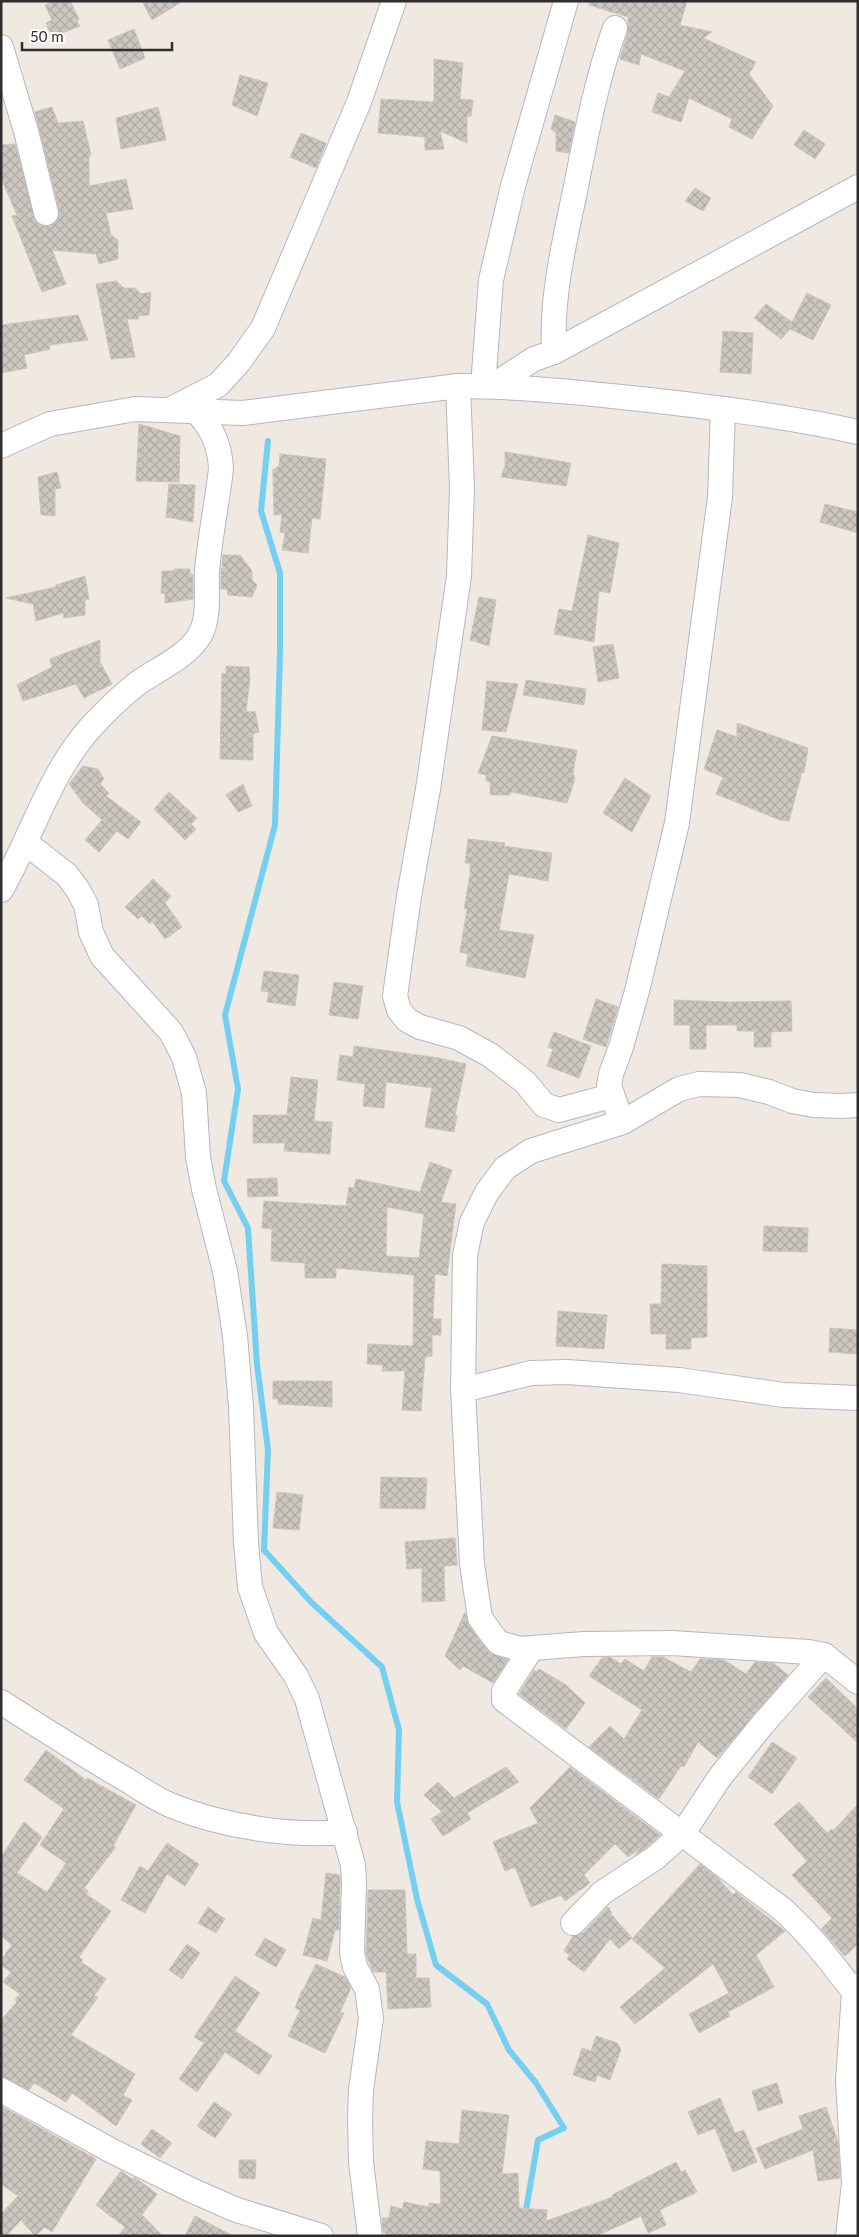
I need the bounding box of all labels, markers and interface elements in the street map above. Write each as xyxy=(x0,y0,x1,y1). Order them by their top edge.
scale bar xyxy=(22,20,172,52)
text: 50 m xyxy=(30,27,64,45)

